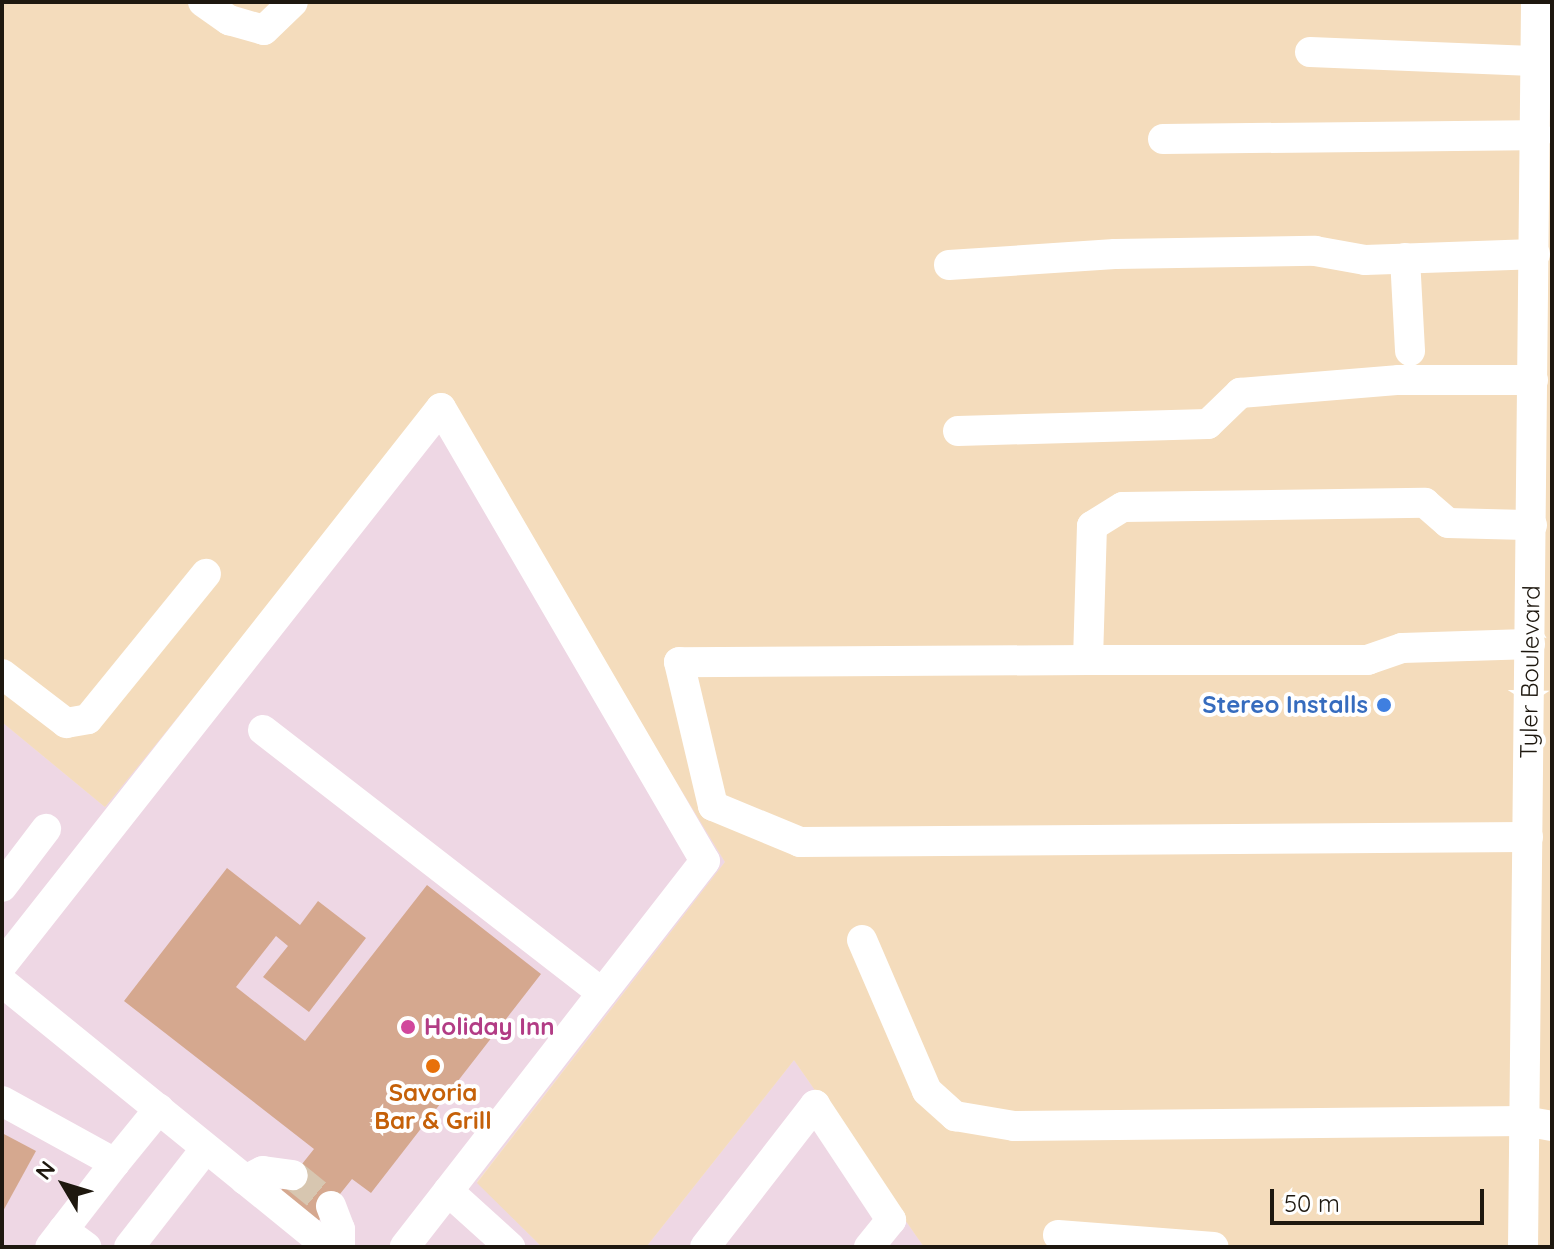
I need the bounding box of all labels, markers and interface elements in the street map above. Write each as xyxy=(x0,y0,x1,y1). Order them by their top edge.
street label: Tyler Boulevard xyxy=(1514,585,1546,759)
place label: Stereo Installs xyxy=(1202,691,1368,719)
marker: Stereo Installs xyxy=(1375,696,1393,714)
place label: Holiday Inn xyxy=(424,1013,555,1041)
marker: Holiday Inn xyxy=(399,1018,417,1036)
marker: Savoria Bar & Grill xyxy=(424,1057,442,1075)
place label: Savoria Bar & Grill xyxy=(374,1079,492,1135)
north arrow xyxy=(24,1145,104,1225)
text: N xyxy=(29,1155,61,1185)
scale bar xyxy=(1274,1173,1488,1223)
text: 50 m xyxy=(1284,1188,1340,1218)

